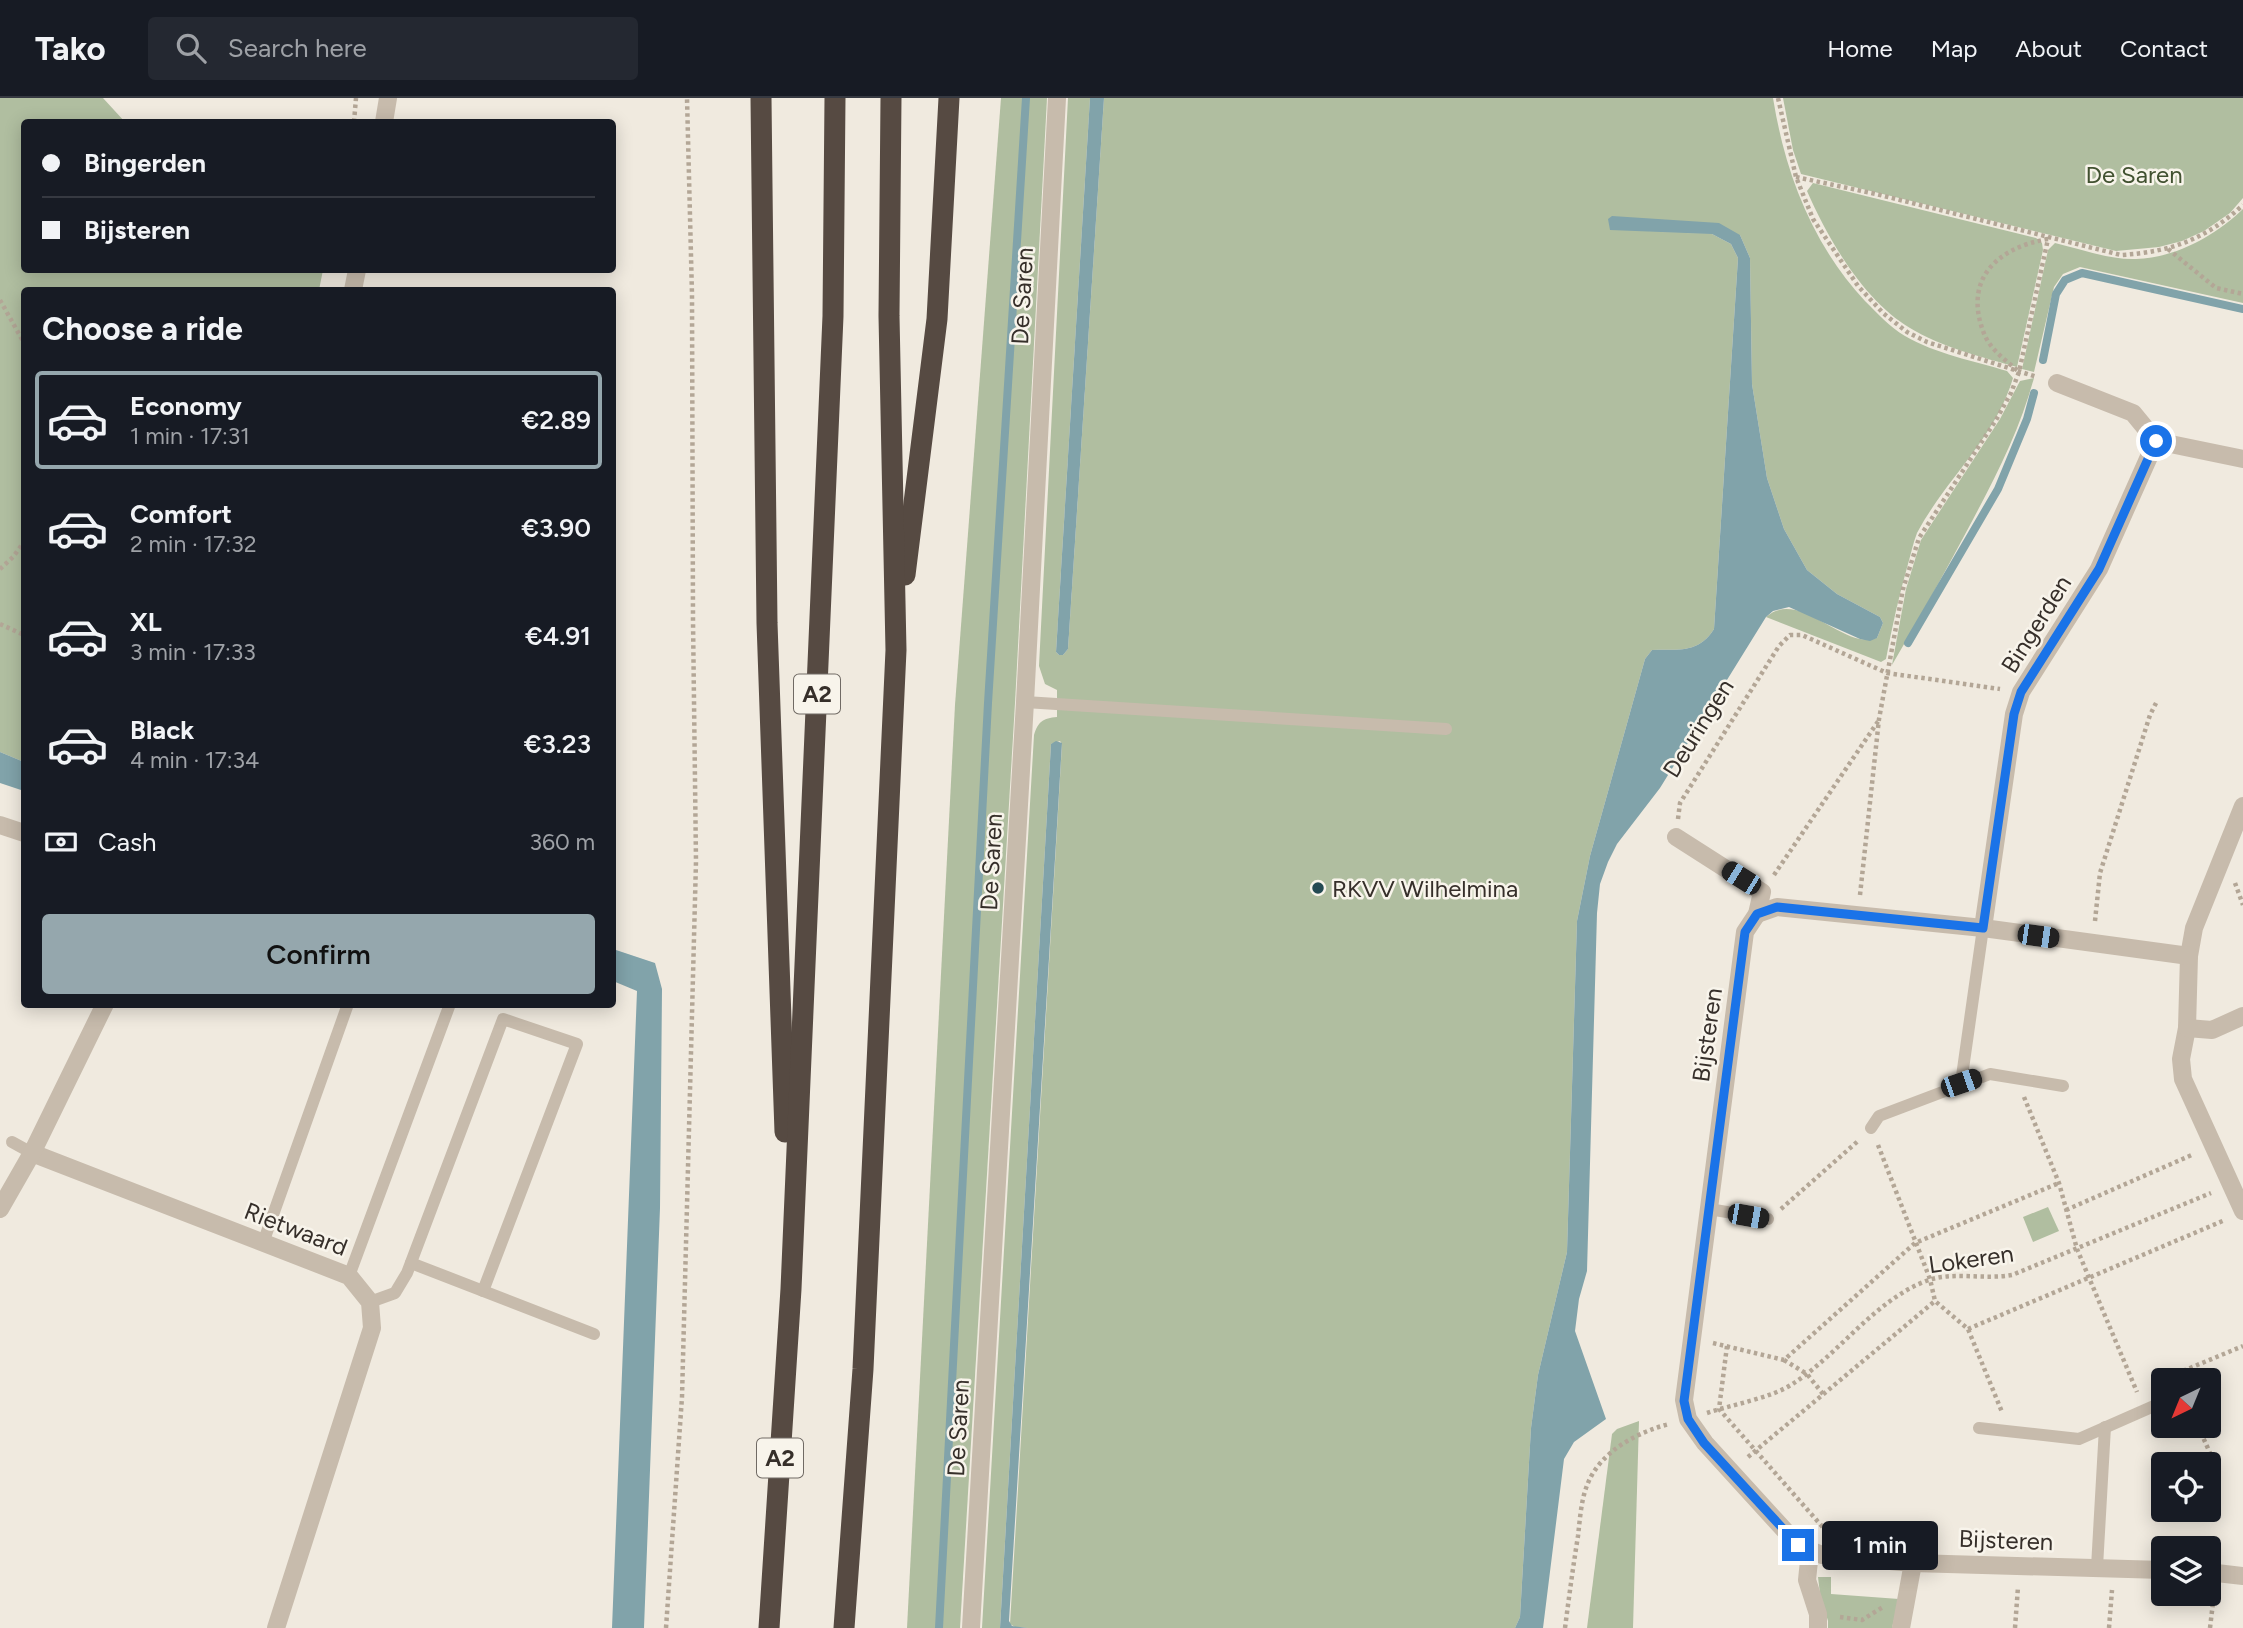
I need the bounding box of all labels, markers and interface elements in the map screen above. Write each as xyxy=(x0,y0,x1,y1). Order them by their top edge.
search box xyxy=(148,17,638,80)
text: Tako xyxy=(35,29,106,68)
icon: search xyxy=(172,29,210,67)
text: Search here xyxy=(228,32,367,64)
text: Home xyxy=(1827,34,1893,63)
text: Map xyxy=(1931,34,1977,63)
text: About xyxy=(2015,34,2082,63)
text: Contact xyxy=(2120,34,2208,63)
text: Bingerden xyxy=(84,147,206,179)
park label: De Saren xyxy=(2085,160,2183,189)
text: Bijsteren xyxy=(84,214,190,246)
street label: De Saren xyxy=(1005,247,1039,345)
text: Choose a ride xyxy=(42,310,243,348)
icon: car xyxy=(46,389,109,452)
text: Economy xyxy=(130,390,242,422)
text: €2.89 xyxy=(522,404,591,436)
text: 1 min · 17:31 xyxy=(130,422,250,450)
route start xyxy=(2140,425,2172,457)
icon: car xyxy=(46,497,109,560)
text: Comfort xyxy=(130,498,232,530)
text: €3.90 xyxy=(521,512,591,544)
text: 2 min · 17:32 xyxy=(130,530,257,558)
street label: Bingerden xyxy=(1995,570,2077,678)
icon: car xyxy=(46,605,109,668)
text: XL xyxy=(130,606,162,638)
text: €4.91 xyxy=(525,620,591,652)
text: 3 min · 17:33 xyxy=(130,638,256,666)
street label: Deuringen xyxy=(1656,673,1740,783)
road number: A2 xyxy=(794,674,840,714)
icon: car xyxy=(46,713,109,776)
text: Black xyxy=(130,714,194,746)
text: €3.23 xyxy=(524,728,591,760)
text: 4 min · 17:34 xyxy=(130,746,259,774)
street label: De Saren xyxy=(974,813,1008,911)
icon: cash xyxy=(42,823,80,861)
text: Cash xyxy=(98,826,157,858)
text: 360 m xyxy=(529,828,595,856)
car xyxy=(1718,858,1765,898)
place label: RKVV Wilhelmina xyxy=(1332,874,1518,903)
marker: RKVV Wilhelmina xyxy=(1310,880,1326,896)
button: Confirm xyxy=(42,914,595,994)
car xyxy=(2016,923,2061,949)
street label: Bijsteren xyxy=(1686,986,1728,1084)
car xyxy=(1938,1066,1985,1100)
street label: Rietwaard xyxy=(240,1196,352,1262)
car xyxy=(1726,1202,1771,1230)
street label: Lokeren xyxy=(1927,1239,2015,1279)
north arrow xyxy=(2151,1368,2221,1438)
map controls xyxy=(2151,1368,2221,1606)
street label: De Saren xyxy=(941,1379,975,1477)
road number: A2 xyxy=(757,1438,803,1478)
button: locate xyxy=(2151,1452,2221,1522)
callout: 1 min xyxy=(1822,1520,1938,1570)
street label: Bijsteren xyxy=(1958,1524,2054,1556)
route end xyxy=(1782,1529,1814,1561)
text: 1 min xyxy=(1853,1531,1907,1559)
button: layers xyxy=(2151,1536,2221,1606)

